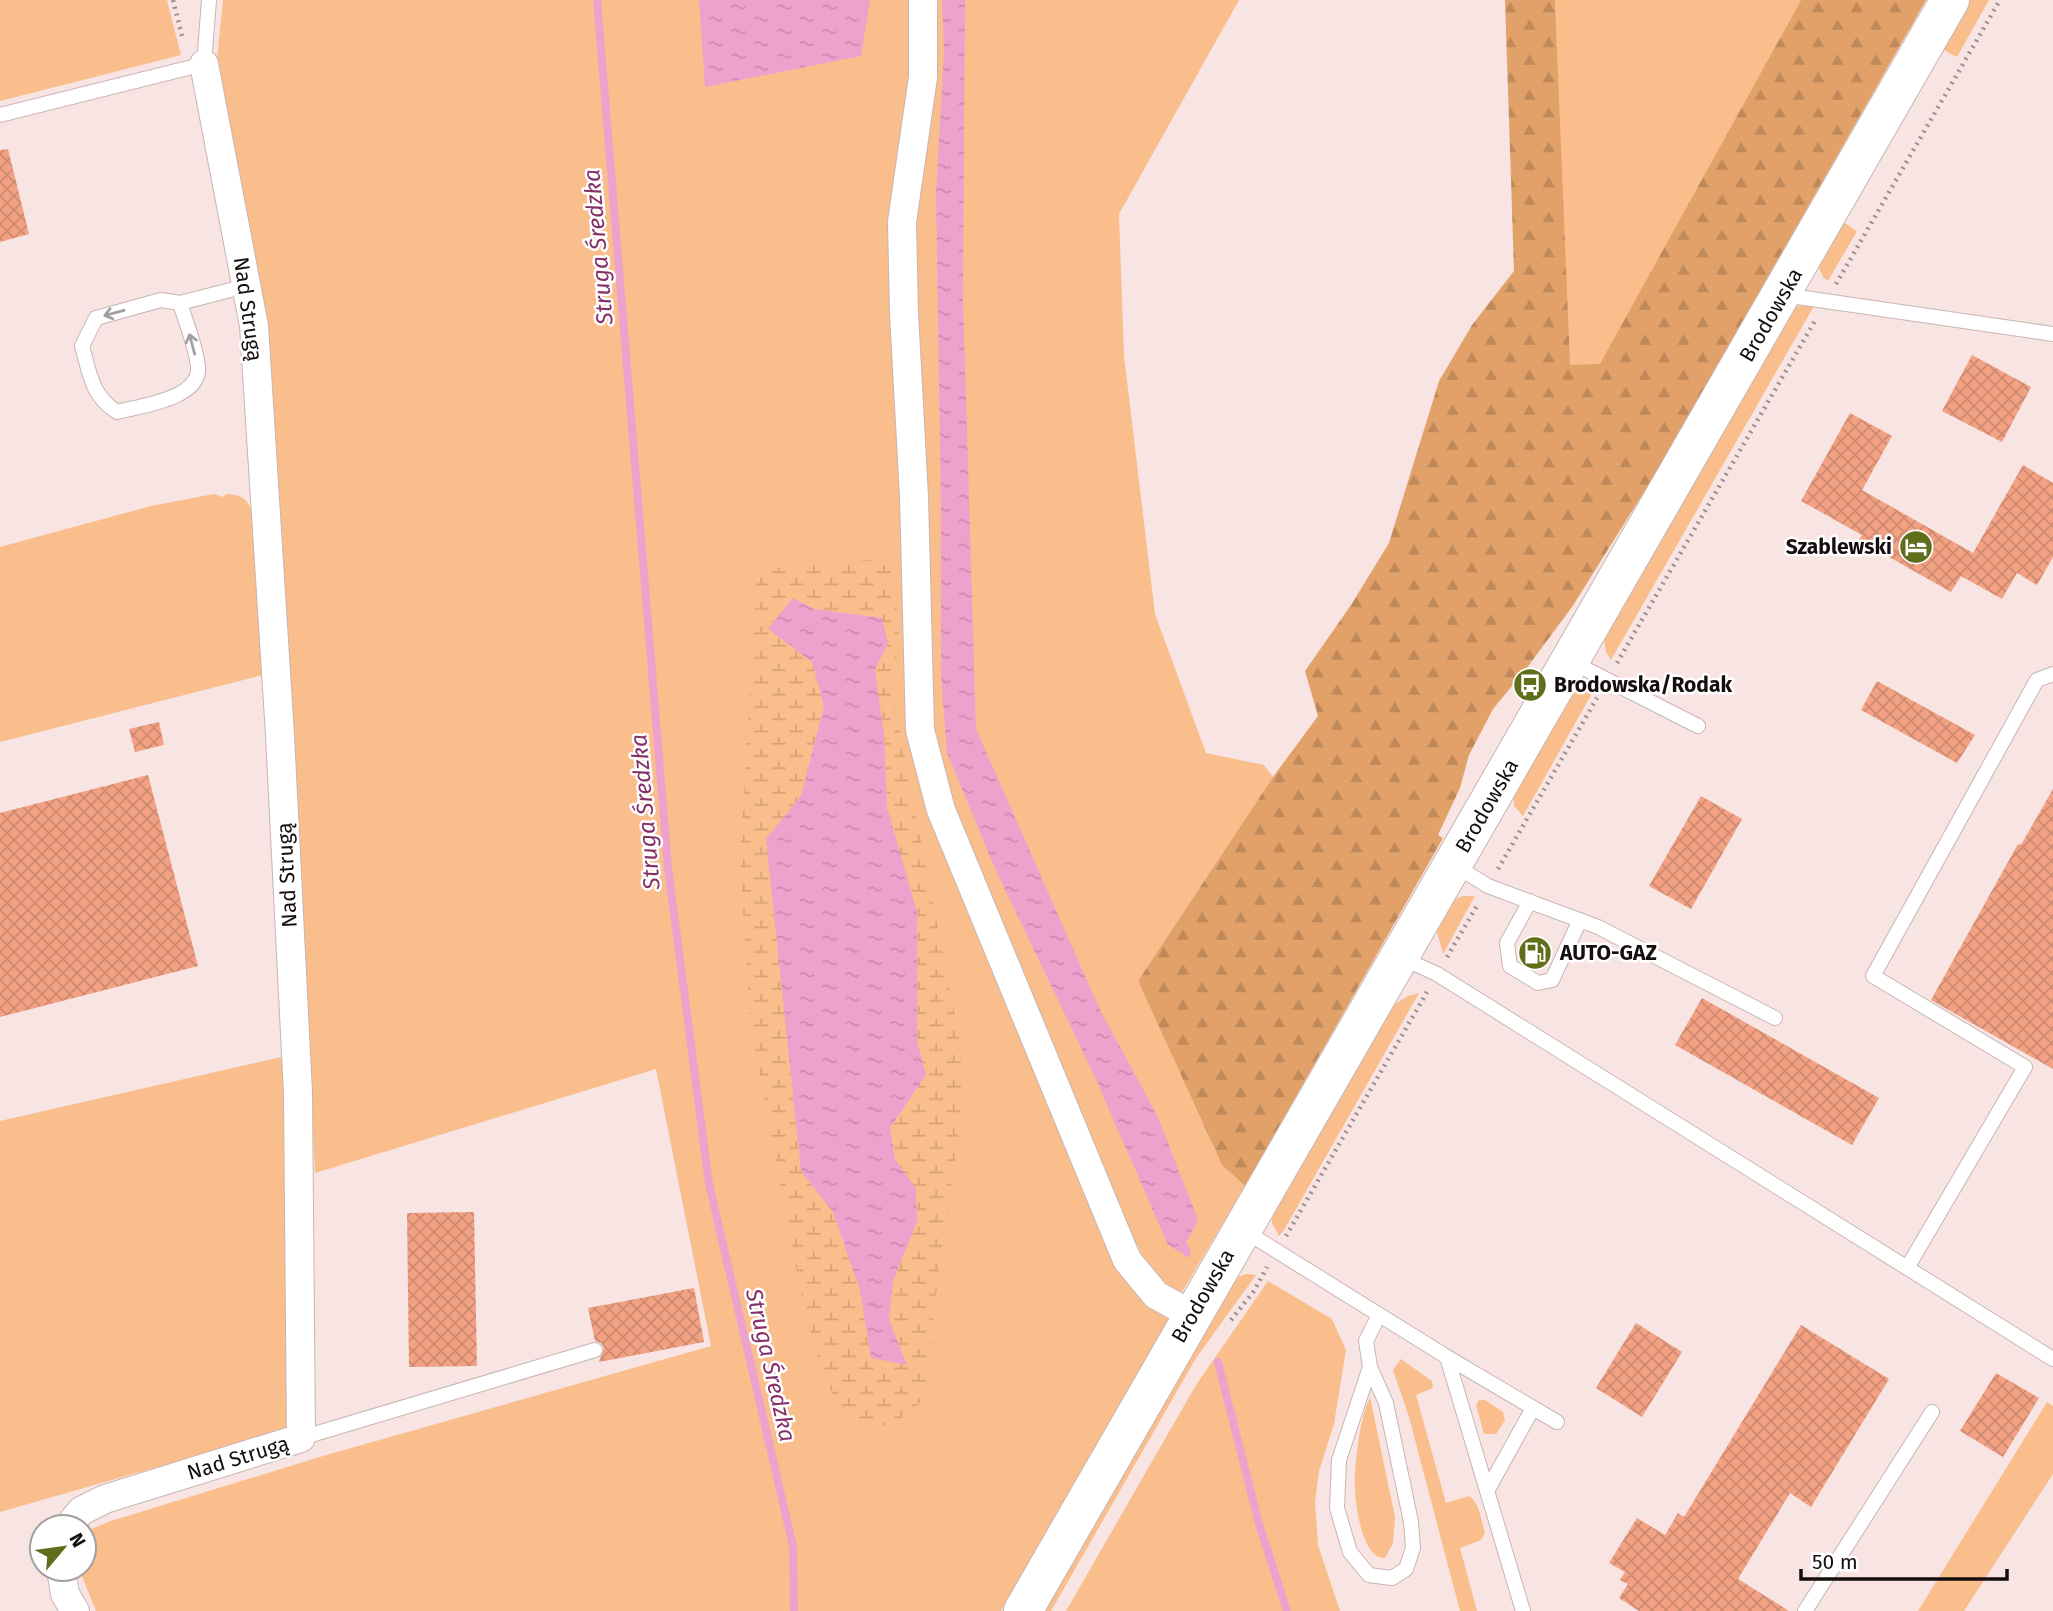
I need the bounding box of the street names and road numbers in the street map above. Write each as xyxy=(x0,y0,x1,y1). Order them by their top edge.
street label: Nad Strugą xyxy=(228,255,268,363)
street label: Brodowska xyxy=(1734,263,1808,367)
street label: Brodowska xyxy=(1450,754,1524,858)
street label: Nad Strugą xyxy=(271,822,303,928)
street label: Brodowska xyxy=(1166,1244,1240,1348)
street label: Nad Strugą xyxy=(184,1430,292,1486)

